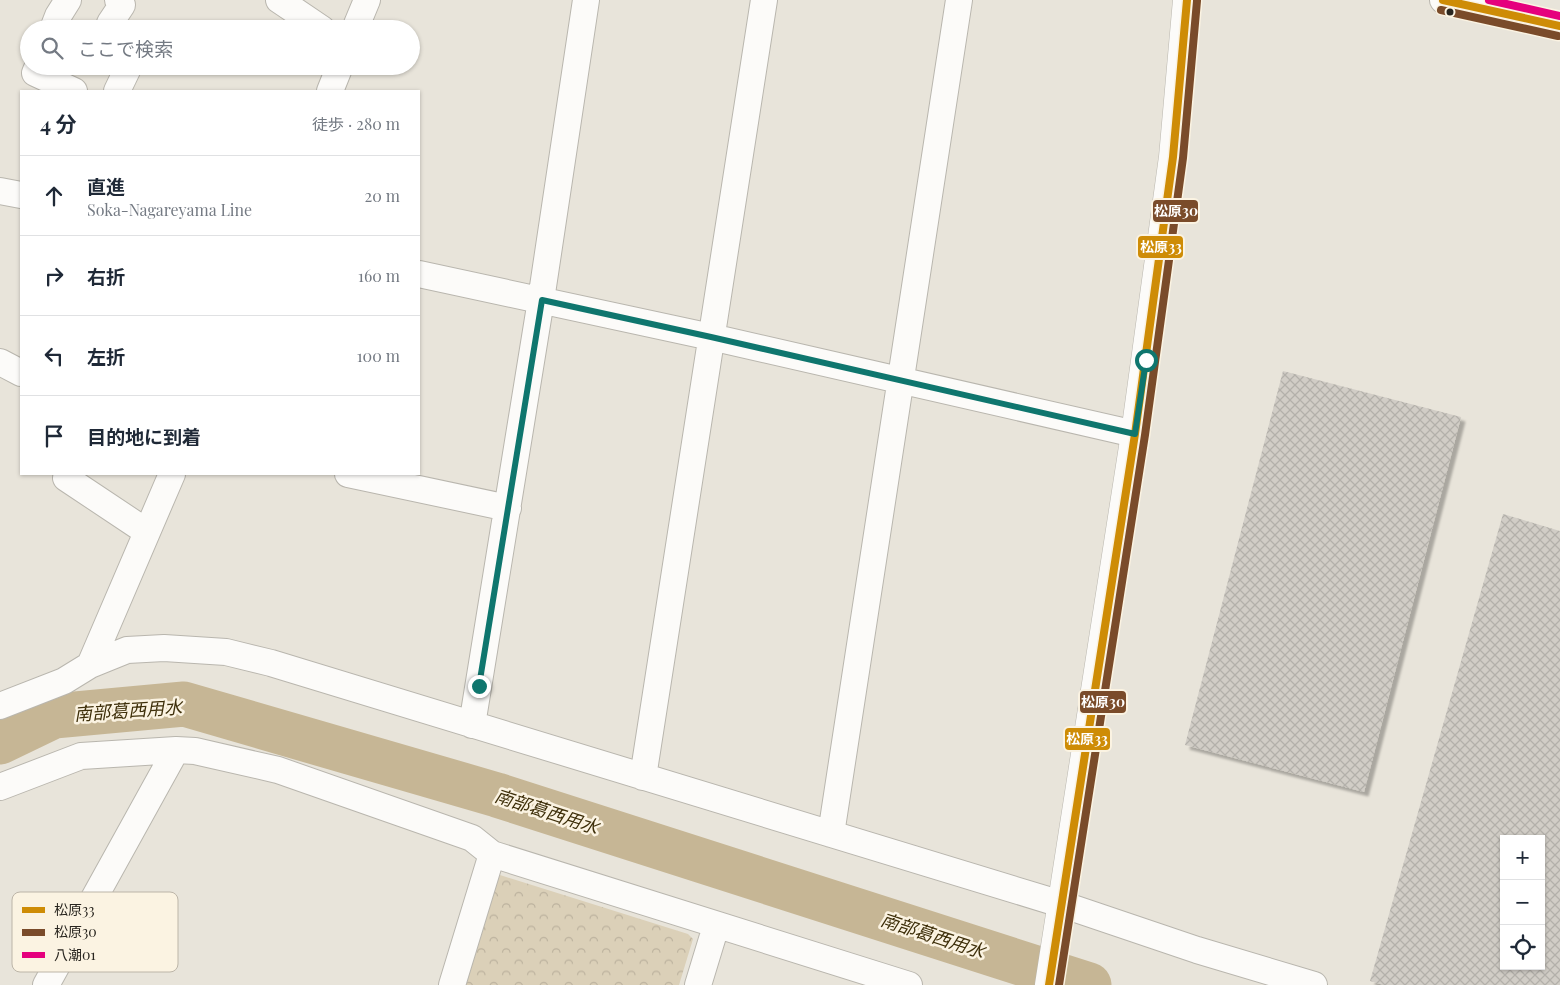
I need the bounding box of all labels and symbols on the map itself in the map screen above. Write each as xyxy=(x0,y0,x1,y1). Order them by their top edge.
unlabelled marker xyxy=(1445,7,1455,17)
line badge: 松原30 xyxy=(1152,199,1199,223)
text: 松原30 xyxy=(1154,201,1198,220)
line badge: 松原33 xyxy=(1137,235,1184,259)
text: 松原33 xyxy=(1140,237,1182,256)
route start xyxy=(1135,349,1158,372)
route end xyxy=(468,675,491,698)
line badge: 松原30 xyxy=(1079,690,1127,714)
text: 松原30 xyxy=(1081,692,1125,711)
water label: 南部葛西用水 xyxy=(73,694,185,726)
line badge: 松原33 xyxy=(1064,727,1111,751)
text: 松原33 xyxy=(1066,729,1108,748)
water label: 南部葛西用水 xyxy=(492,783,604,840)
legend xyxy=(12,892,178,972)
text: 松原33 xyxy=(54,900,95,919)
water label: 南部葛西用水 xyxy=(878,907,990,964)
text: 松原30 xyxy=(54,922,97,941)
text: 八潮01 xyxy=(54,945,96,964)

